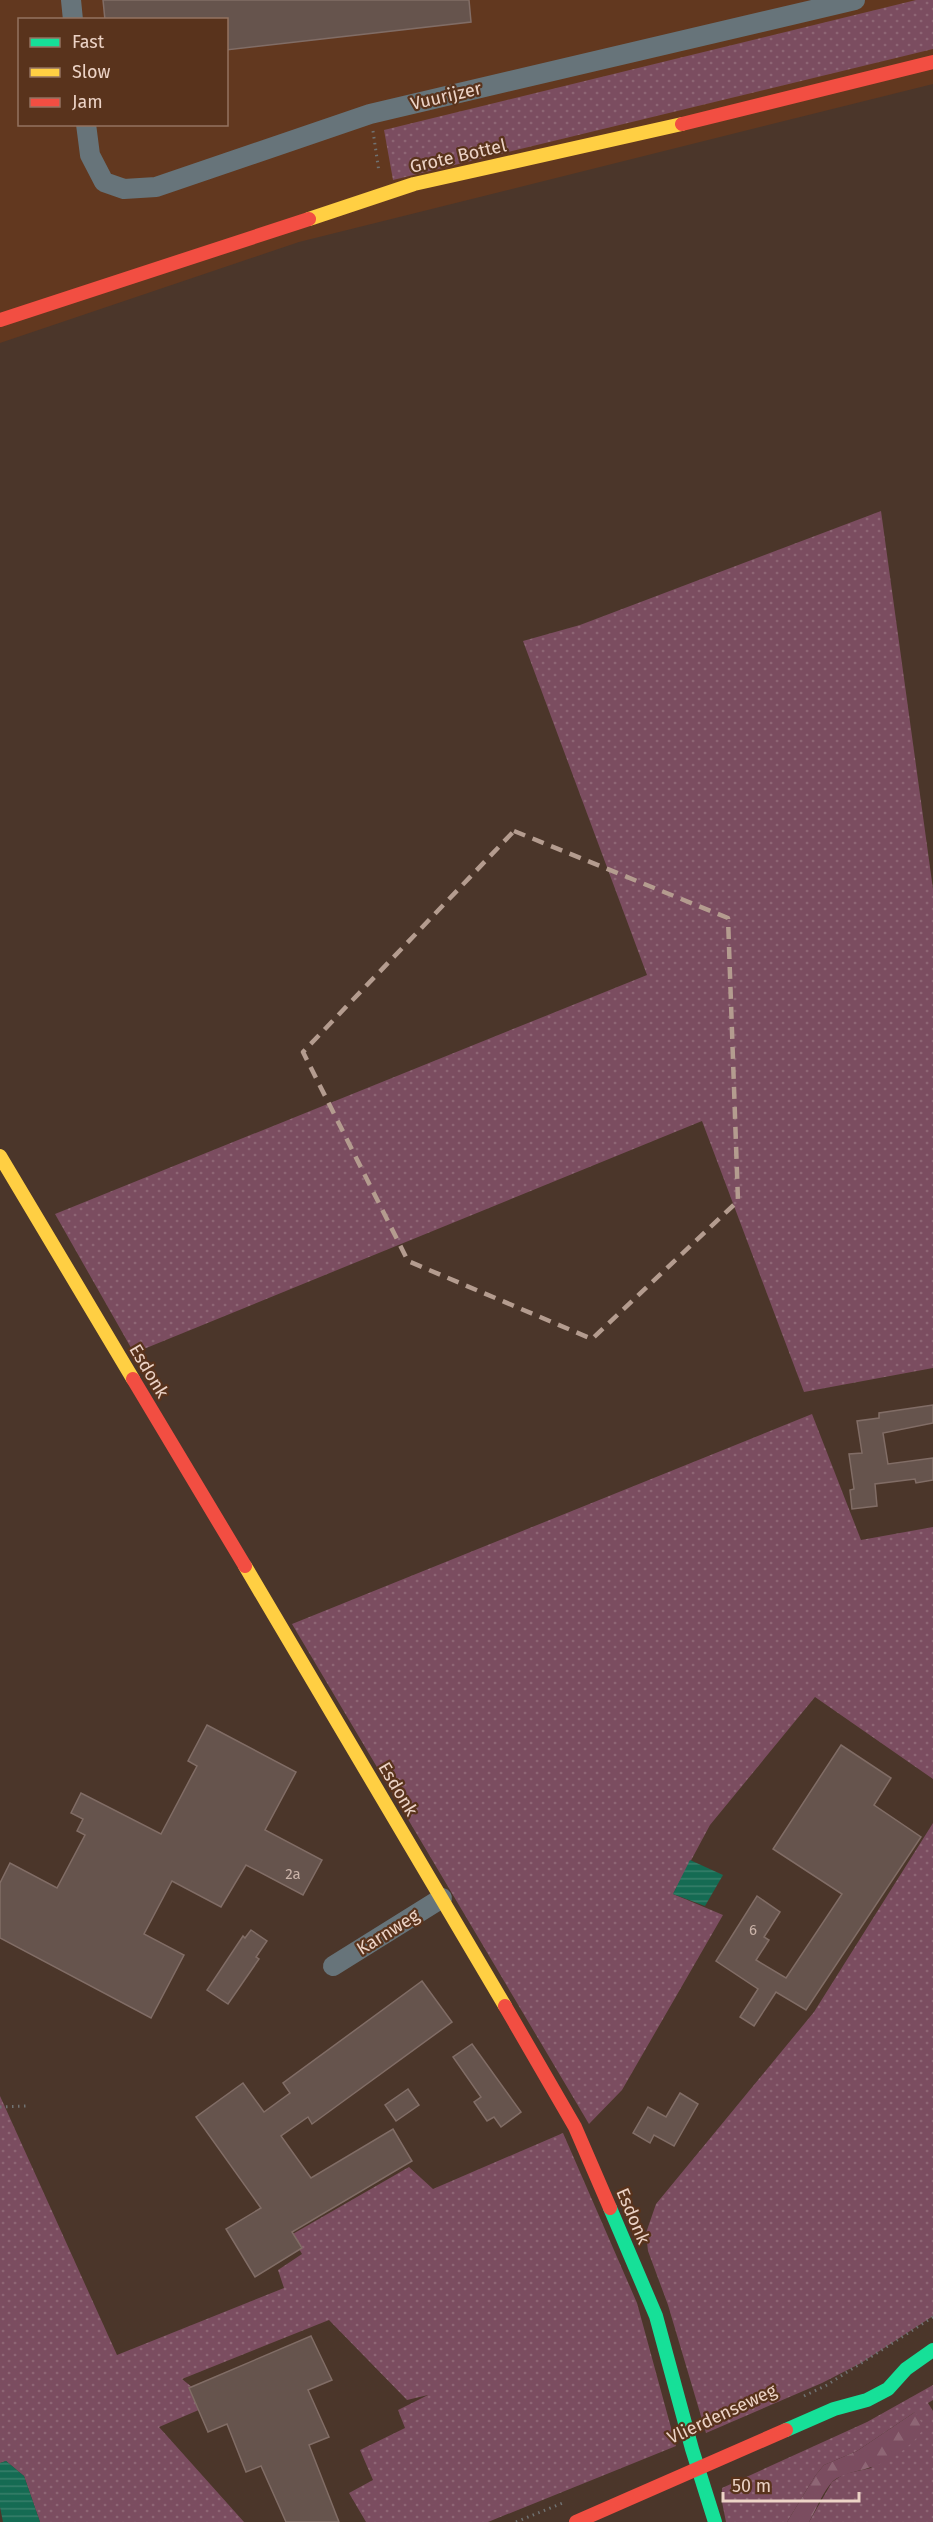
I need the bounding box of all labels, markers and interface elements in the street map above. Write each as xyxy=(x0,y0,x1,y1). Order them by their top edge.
legend xyxy=(18,18,228,126)
text: Fast xyxy=(72,31,105,53)
text: Slow xyxy=(72,61,111,83)
street label: Vuurijzer xyxy=(408,77,484,115)
text: Jam xyxy=(72,91,103,113)
street label: Grote Bottel xyxy=(408,134,508,178)
street label: Esdonk xyxy=(124,1340,174,1403)
street label: Esdonk xyxy=(373,1758,423,1821)
house number: 2a xyxy=(285,1865,301,1883)
street label: Karnweg xyxy=(353,1904,424,1960)
house number: 6 xyxy=(749,1921,757,1939)
street label: Esdonk xyxy=(611,2185,655,2248)
street label: Vlierdenseweg xyxy=(664,2379,781,2449)
scale bar xyxy=(723,2465,860,2503)
text: 50 m xyxy=(732,2475,771,2497)

